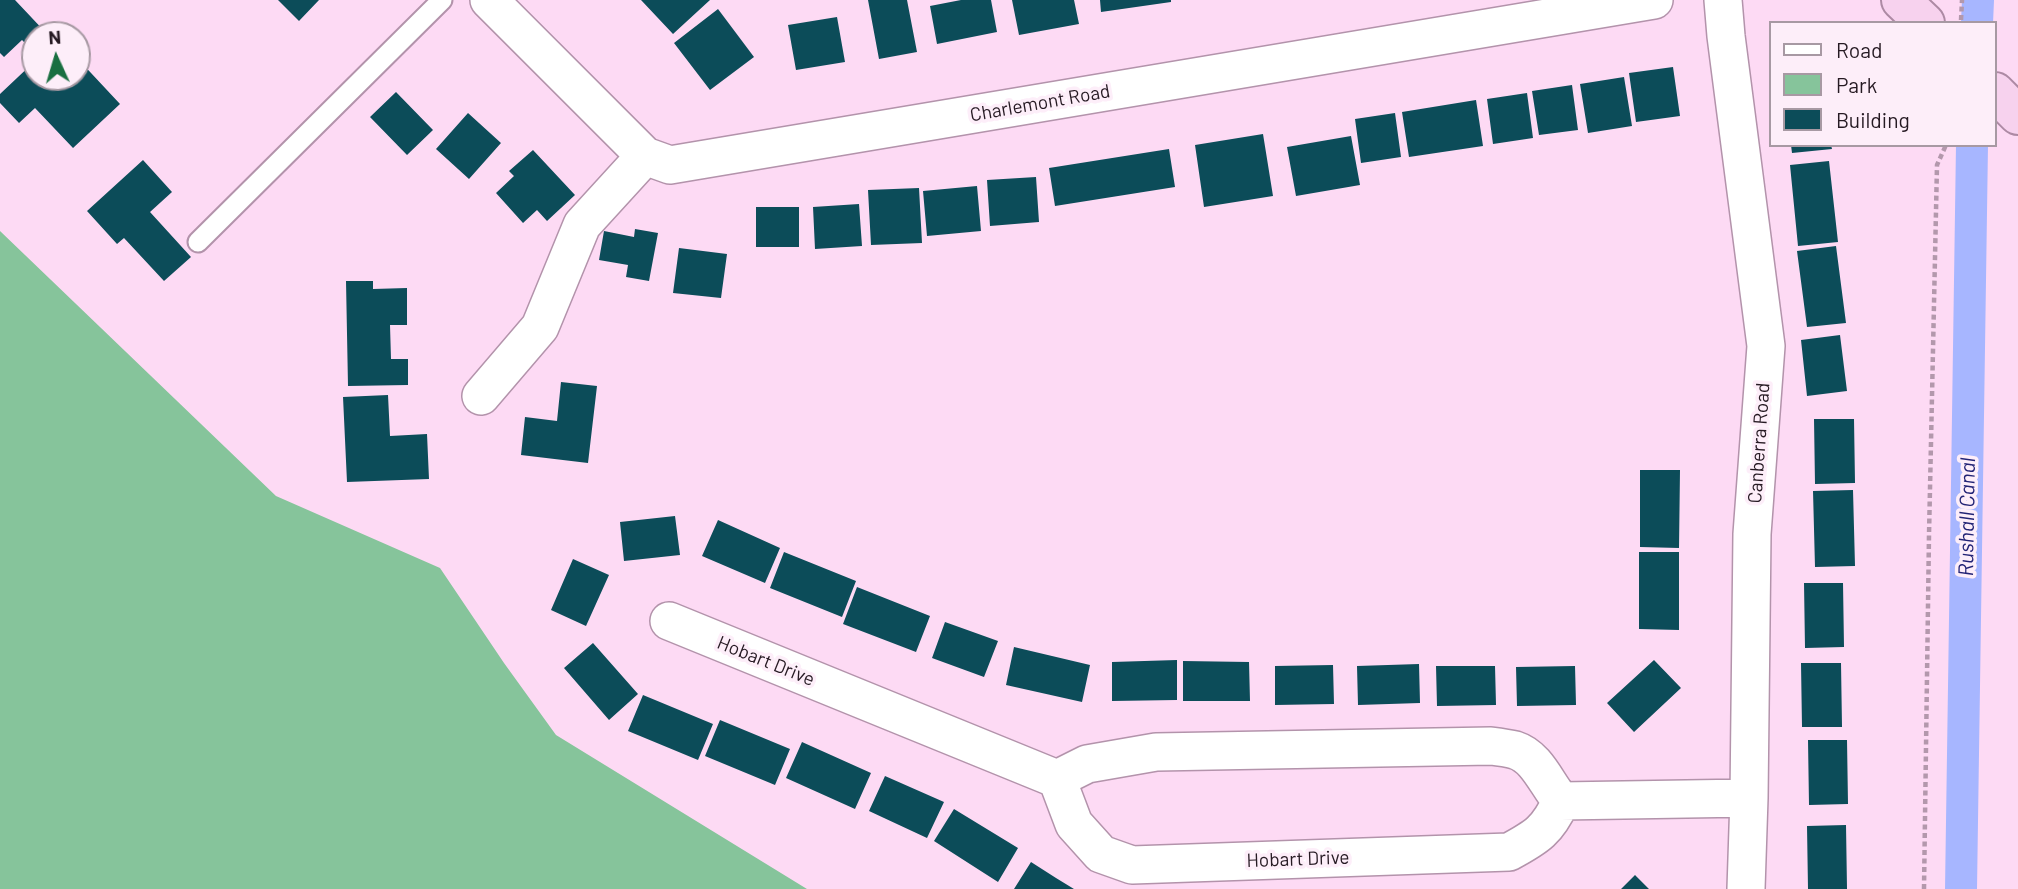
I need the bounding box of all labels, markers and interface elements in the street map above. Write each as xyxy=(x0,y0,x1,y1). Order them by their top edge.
north arrow xyxy=(21,21,91,91)
legend xyxy=(1770,21,1997,147)
text: N xyxy=(48,25,62,48)
text: Road xyxy=(1836,37,1882,62)
text: Park xyxy=(1836,72,1877,97)
street label: Charlemont Road xyxy=(968,79,1112,127)
text: Building xyxy=(1836,107,1910,132)
street label: Canberra Road xyxy=(1743,382,1775,504)
water label: Rushall Canal xyxy=(1953,457,1981,577)
street label: Hobart Drive xyxy=(714,631,818,691)
street label: Hobart Drive xyxy=(1246,846,1350,872)

